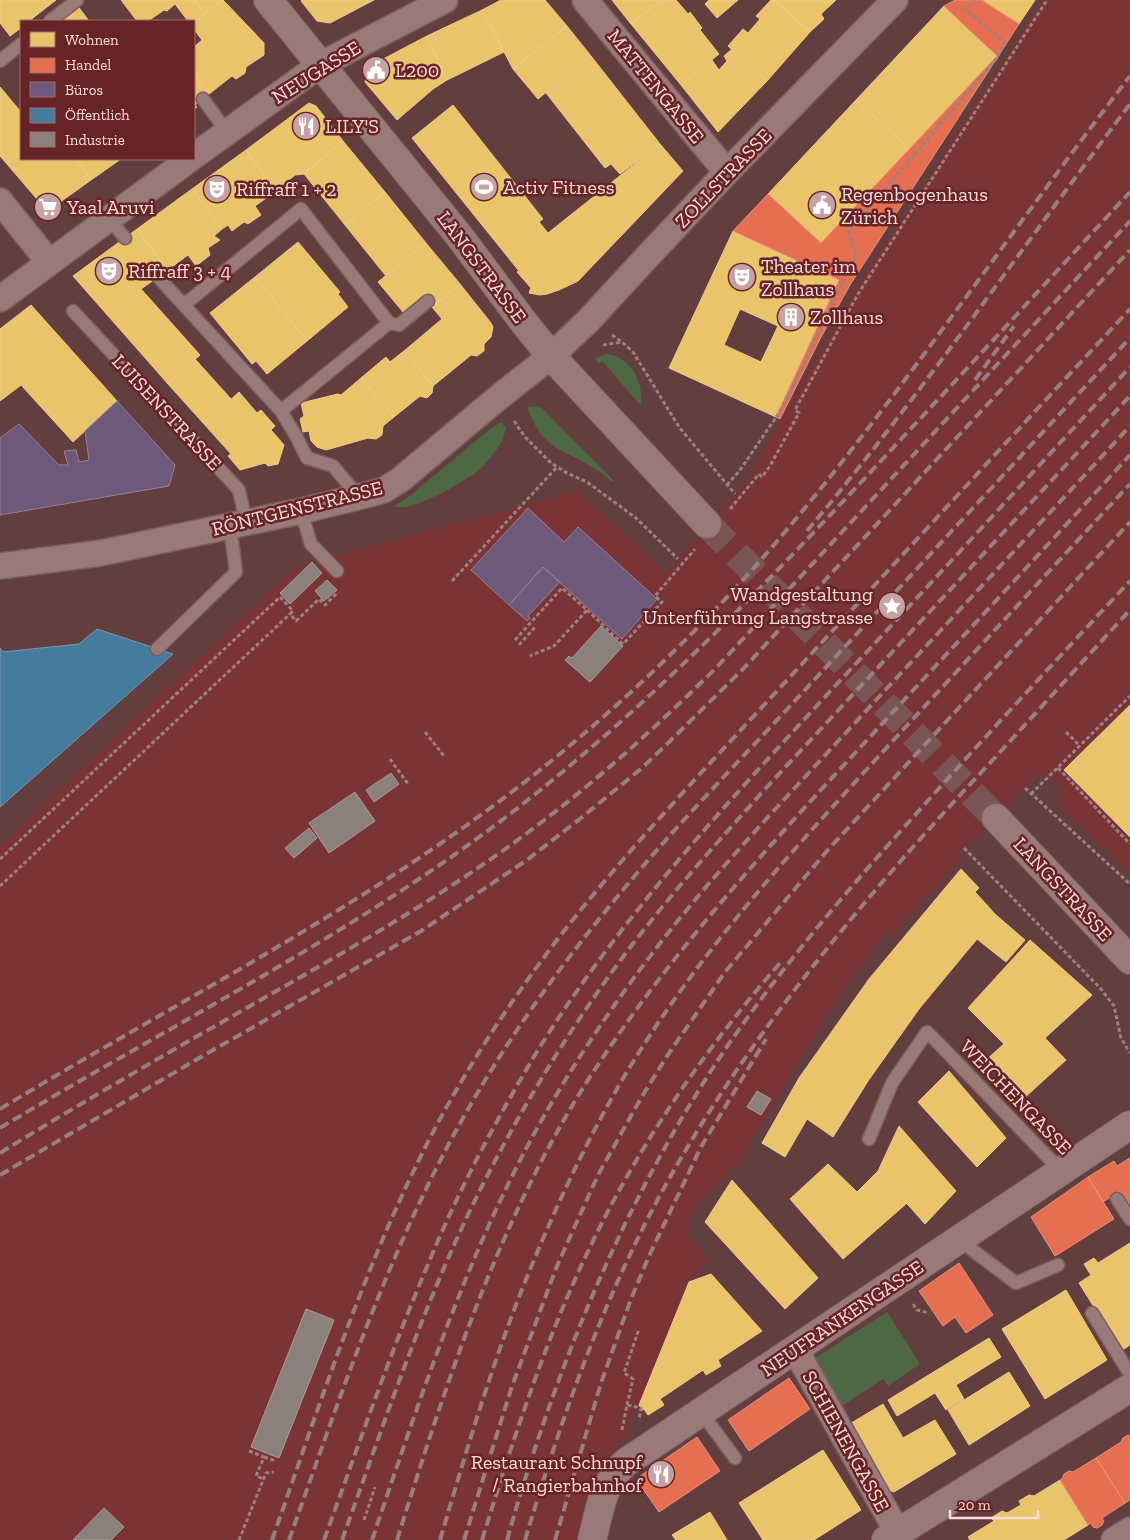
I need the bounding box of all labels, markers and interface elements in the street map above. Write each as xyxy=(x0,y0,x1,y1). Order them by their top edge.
legend xyxy=(20,20,195,160)
street label: MATTENGASSE xyxy=(603,24,709,148)
text: Wohnen xyxy=(65,31,119,49)
street label: NEUGASSE xyxy=(267,35,365,109)
public building icon: L200 xyxy=(361,55,391,85)
text: Handel xyxy=(65,56,111,74)
place label: L200 xyxy=(395,58,439,82)
text: Büros xyxy=(65,81,103,99)
text: Öffentlich xyxy=(65,106,130,124)
restaurant icon: LILY'S xyxy=(291,111,321,141)
place label: LILY'S xyxy=(325,114,379,138)
street label: ZOLLSTRASSE xyxy=(670,123,776,233)
text: Industrie xyxy=(65,131,125,149)
sports icon: Activ Fitness xyxy=(469,172,499,202)
theatre icon: Riffraff 1 + 2 xyxy=(202,174,232,204)
place label: Activ Fitness xyxy=(503,175,614,199)
place label: Riffraff 1 + 2 xyxy=(236,177,337,201)
place label: Regenbogenhaus Zürich xyxy=(841,182,988,229)
public building icon: Regenbogenhaus Zürich xyxy=(807,190,837,220)
supermarket icon: Yaal Aruvi xyxy=(33,192,63,222)
place label: Yaal Aruvi xyxy=(66,195,155,219)
street label: LANGSTRASSE xyxy=(432,206,532,328)
place label: Theater im Zollhaus xyxy=(761,254,857,301)
theatre icon: Riffraff 3 + 4 xyxy=(94,256,124,286)
place label: Riffraff 3 + 4 xyxy=(128,259,231,283)
theatre icon: Theater im Zollhaus xyxy=(727,262,757,292)
building icon: Zollhaus xyxy=(776,302,806,332)
place label: Zollhaus xyxy=(810,305,883,329)
street label: LUISENSTRASSE xyxy=(107,349,227,475)
street label: RÖNTGENSTRASSE xyxy=(209,475,385,541)
place label: Wandgestaltung Unterführung Langstrasse xyxy=(643,582,873,629)
place icon: Wandgestaltung Unterführung Langstrasse xyxy=(877,591,907,621)
street label: LANGSTRASSE xyxy=(1009,832,1117,946)
street label: WEICHENGASSE xyxy=(955,1034,1077,1160)
street label: NEUFRANKENGASSE xyxy=(756,1255,928,1381)
street label: SCHIENENGASSE xyxy=(797,1366,895,1516)
place label: Restaurant Schnupf / Rangierbahnhof xyxy=(471,1450,644,1497)
restaurant icon: Restaurant Schnupf / Rangierbahnhof xyxy=(646,1459,676,1489)
scale bar xyxy=(950,1488,1038,1520)
text: 20 m xyxy=(958,1496,991,1514)

